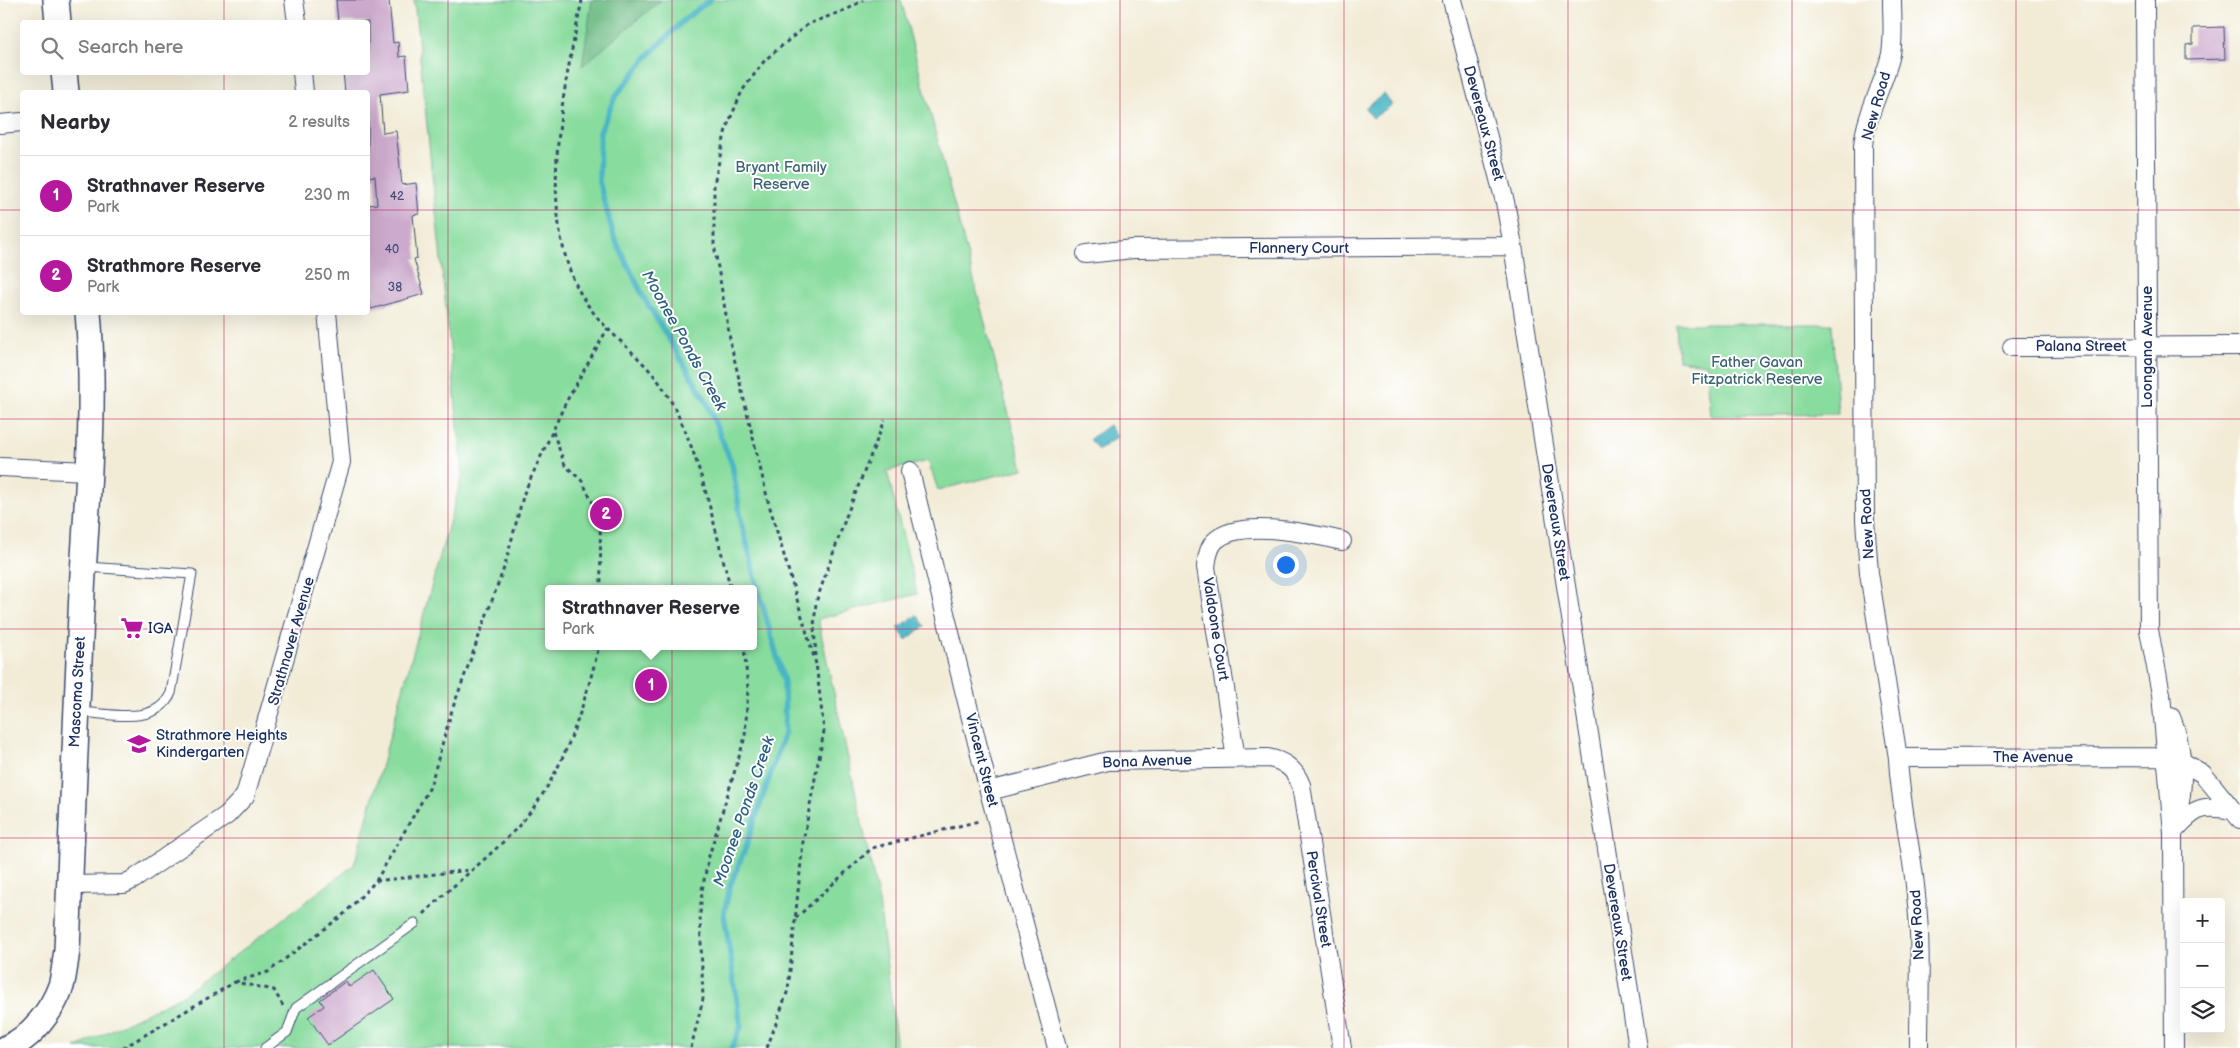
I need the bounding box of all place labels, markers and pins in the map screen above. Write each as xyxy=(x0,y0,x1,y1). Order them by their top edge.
pin: 2 xyxy=(590,495,622,533)
supermarket icon: IGA xyxy=(119,615,145,641)
place label: IGA xyxy=(148,619,174,638)
pin: 1 xyxy=(635,666,667,704)
place label: Strathmore Heights Kindergarten xyxy=(156,726,288,762)
school or university icon: Strathmore Heights Kindergarten xyxy=(126,731,152,757)

